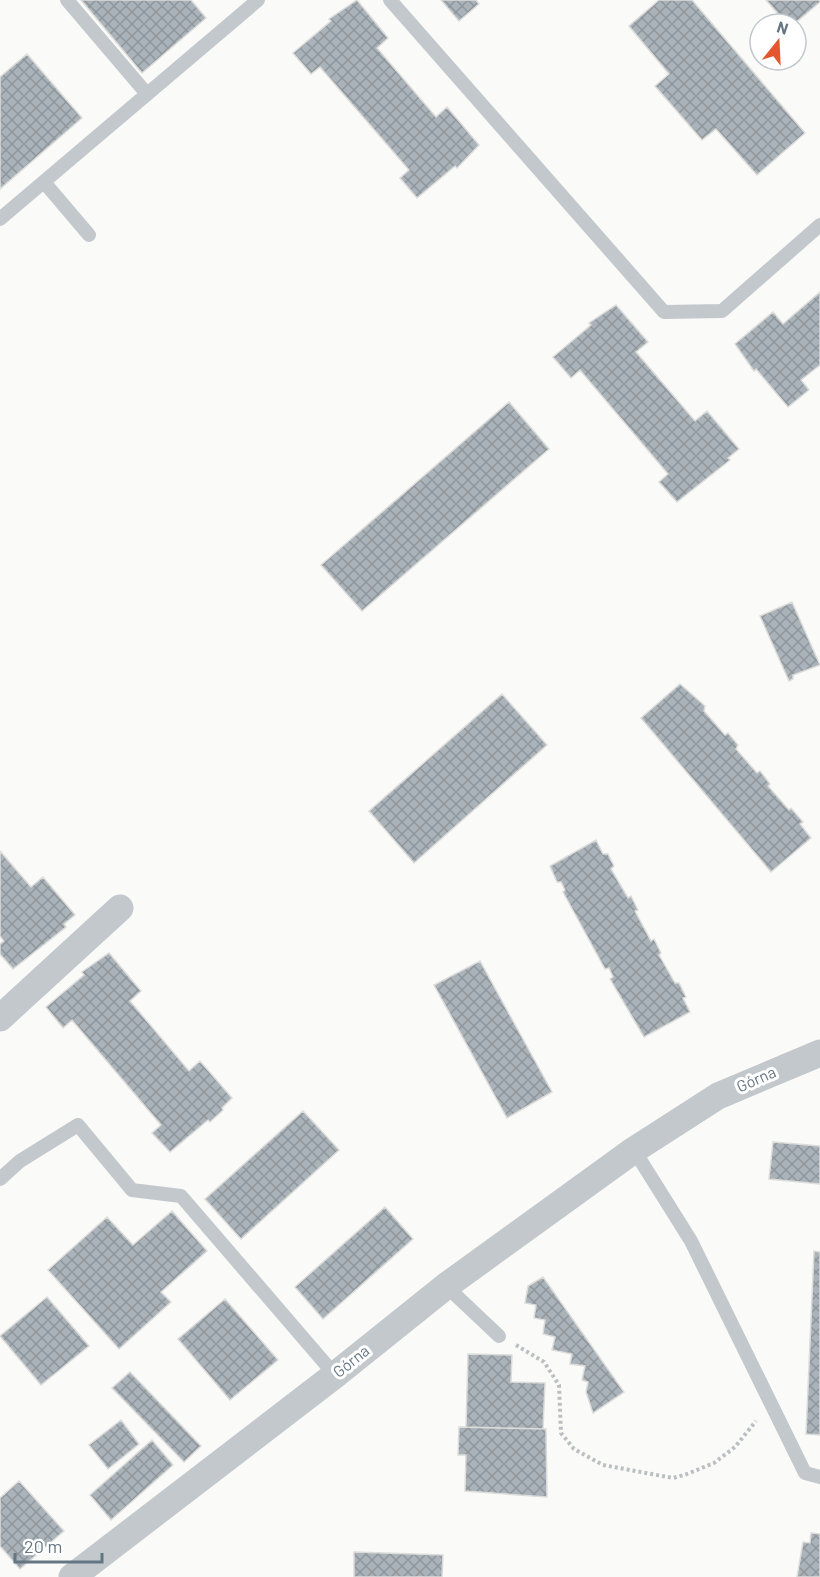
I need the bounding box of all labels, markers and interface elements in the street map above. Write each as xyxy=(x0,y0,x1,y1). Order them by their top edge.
north arrow xyxy=(748,12,808,72)
text: N xyxy=(775,17,791,38)
street label: Górna xyxy=(733,1062,778,1096)
street label: Górna xyxy=(329,1340,373,1381)
scale bar xyxy=(15,1526,102,1564)
text: 20 m xyxy=(24,1535,62,1557)

